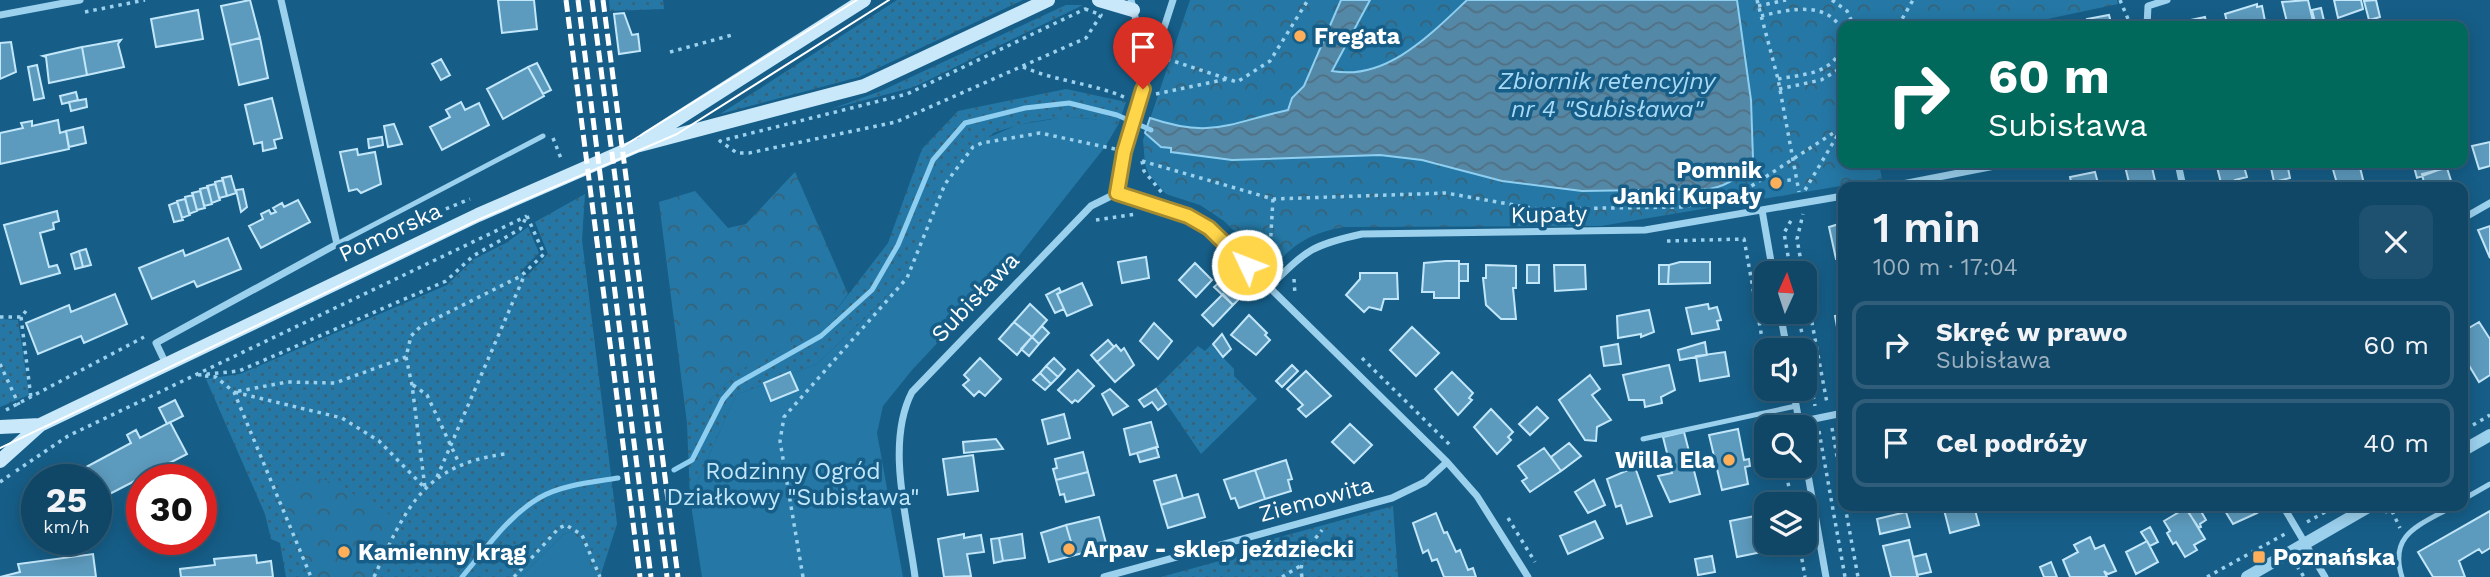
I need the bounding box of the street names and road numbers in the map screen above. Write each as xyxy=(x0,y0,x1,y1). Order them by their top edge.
street label: Pomorska xyxy=(335,197,446,268)
street label: Kupały xyxy=(1510,200,1588,229)
street label: Subisława xyxy=(926,247,1025,348)
street label: Ziemowita xyxy=(1256,471,1376,528)

